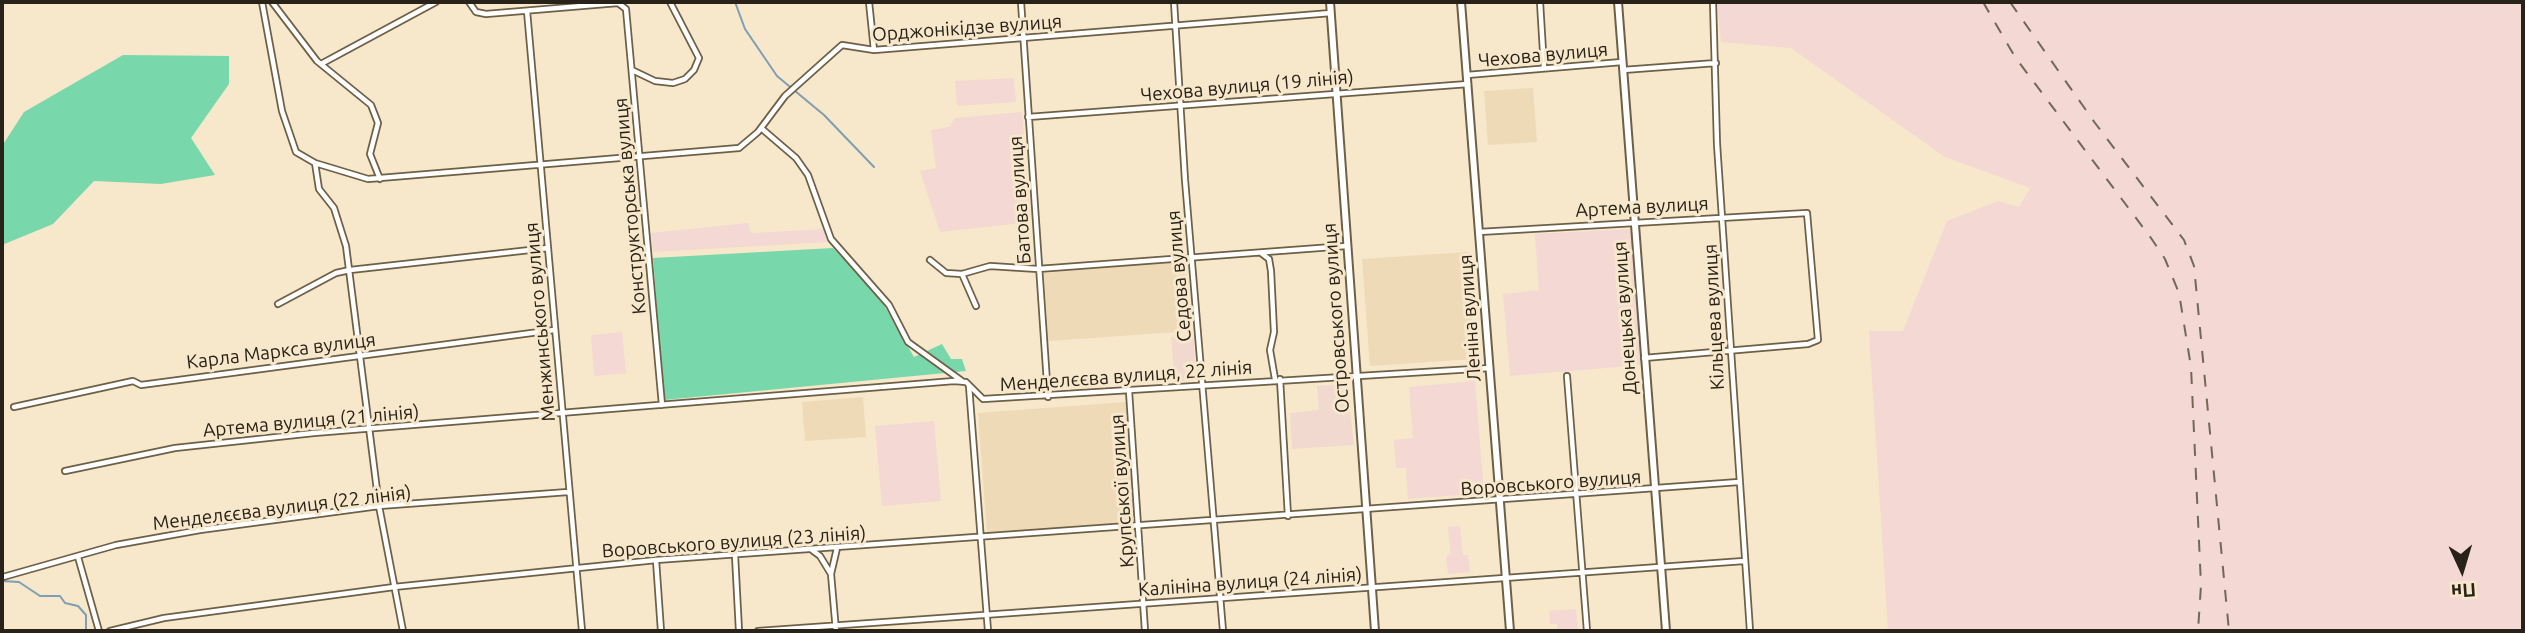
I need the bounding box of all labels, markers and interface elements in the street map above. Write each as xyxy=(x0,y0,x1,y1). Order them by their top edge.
street label: Орджонікідзе вулиця xyxy=(871,10,1063,46)
street label: Чехова вулиця xyxy=(1477,38,1609,72)
street label: Чехова вулиця (19 лiнiя) xyxy=(1139,65,1355,107)
street label: Конструкторська вулиця xyxy=(609,97,651,315)
street label: Батова вулиця xyxy=(1004,135,1036,265)
street label: Артема вулиця xyxy=(1575,192,1709,222)
street label: Седова вулиця xyxy=(1162,209,1196,343)
street label: Менжинського вулиця xyxy=(520,221,560,423)
street label: Островського вулиця xyxy=(1318,222,1354,414)
street label: Донецька вулиця xyxy=(1608,241,1642,395)
street label: Кільцева вулиця xyxy=(1699,243,1729,391)
street label: Леніна вулиця xyxy=(1454,254,1486,382)
street label: Карла Маркса вулиця xyxy=(185,328,377,374)
street label: Менделєєва вулиця, 22 лінія xyxy=(999,356,1253,396)
street label: Артема вулиця (21 лiнiя) xyxy=(202,400,420,442)
street label: Крупської вулиця xyxy=(1105,413,1139,569)
street label: Воровського вулиця xyxy=(1460,465,1642,501)
street label: Менделєєва вулиця (22 лiнiя) xyxy=(151,481,413,535)
street label: Воровського вулиця (23 лiнiя) xyxy=(601,521,867,563)
north arrow xyxy=(2427,535,2497,605)
street label: Калініна вулиця (24 лiнiя) xyxy=(1137,563,1363,601)
text: Пн xyxy=(2450,579,2477,603)

